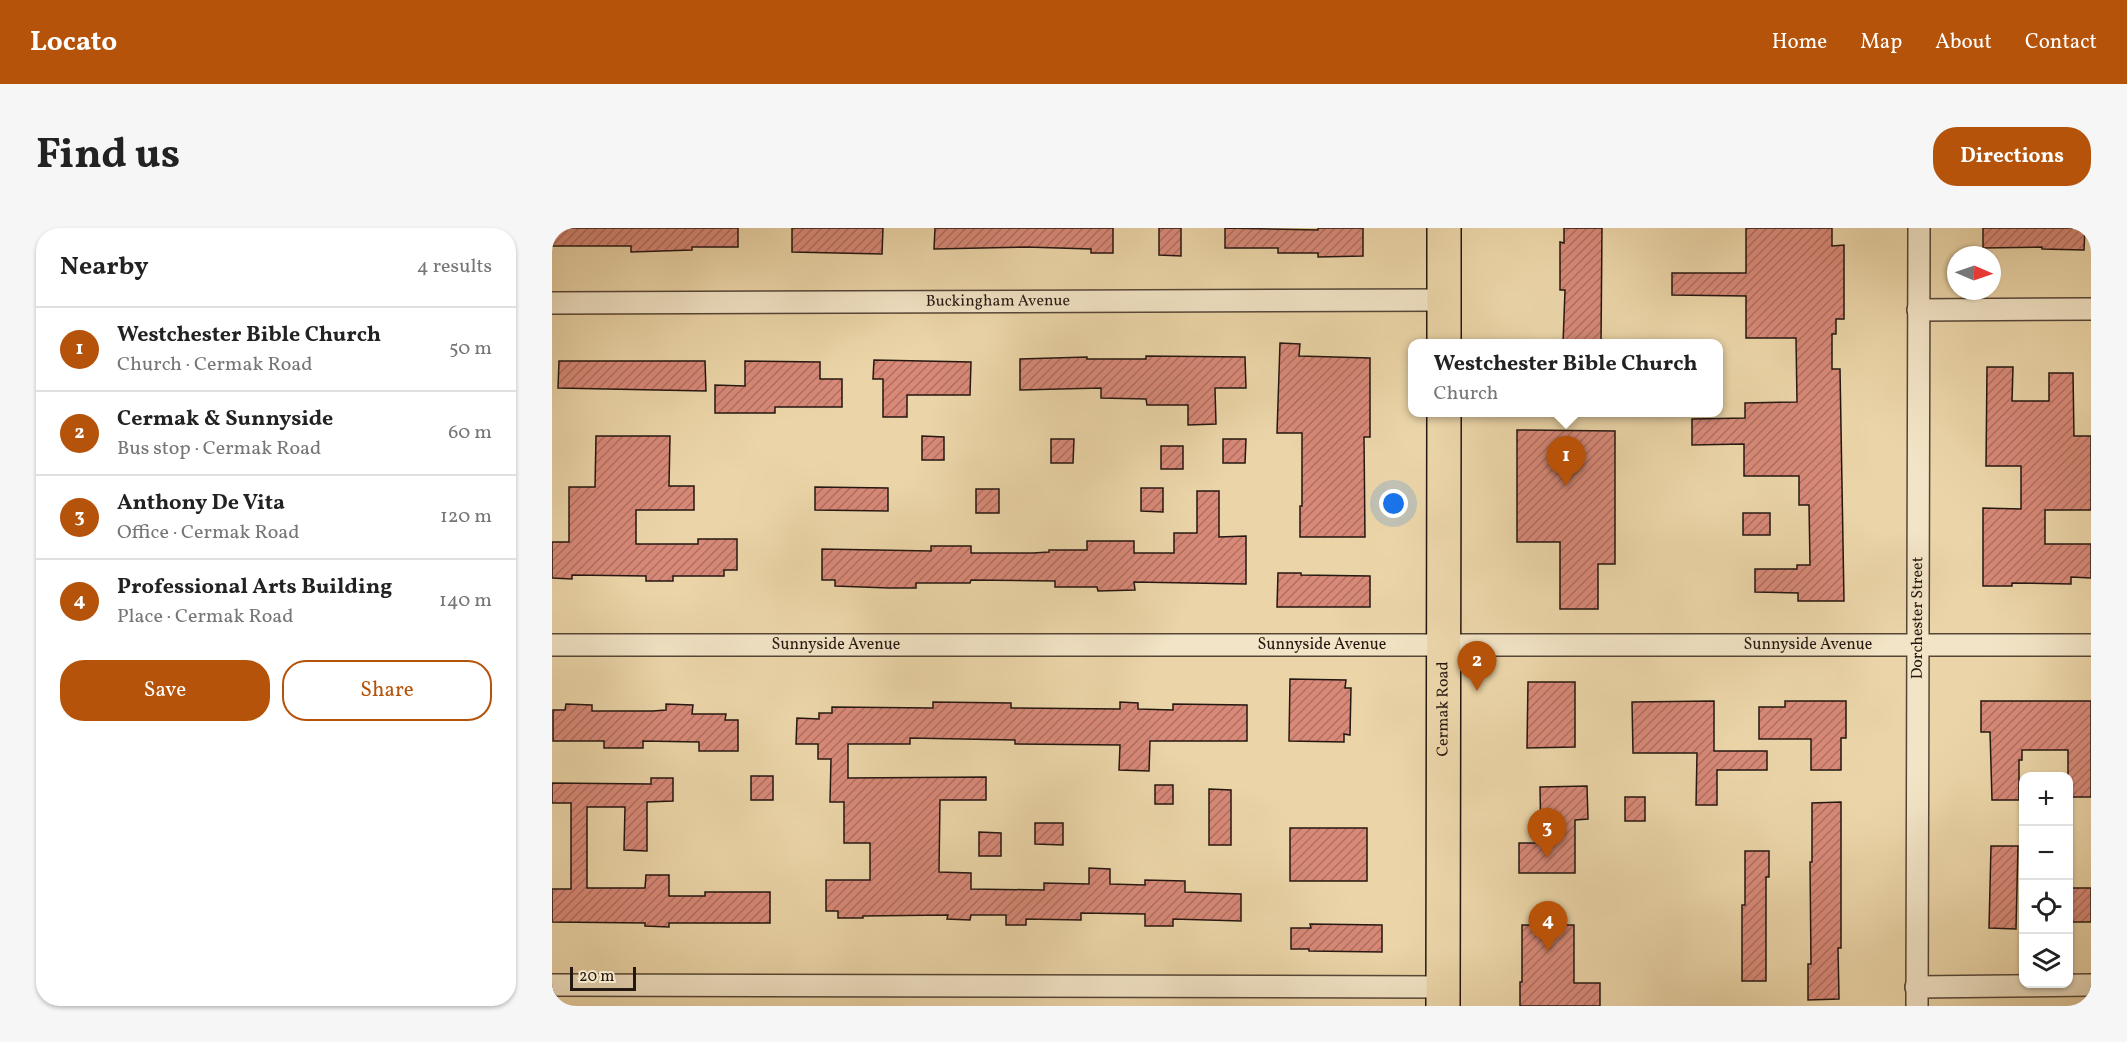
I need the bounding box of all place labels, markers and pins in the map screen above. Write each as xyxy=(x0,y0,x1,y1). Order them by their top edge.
pin: 1 xyxy=(1546,436,1586,486)
pin: 2 xyxy=(1458,642,1496,691)
pin: 3 xyxy=(1528,808,1566,858)
pin: 4 xyxy=(1528,902,1568,951)

